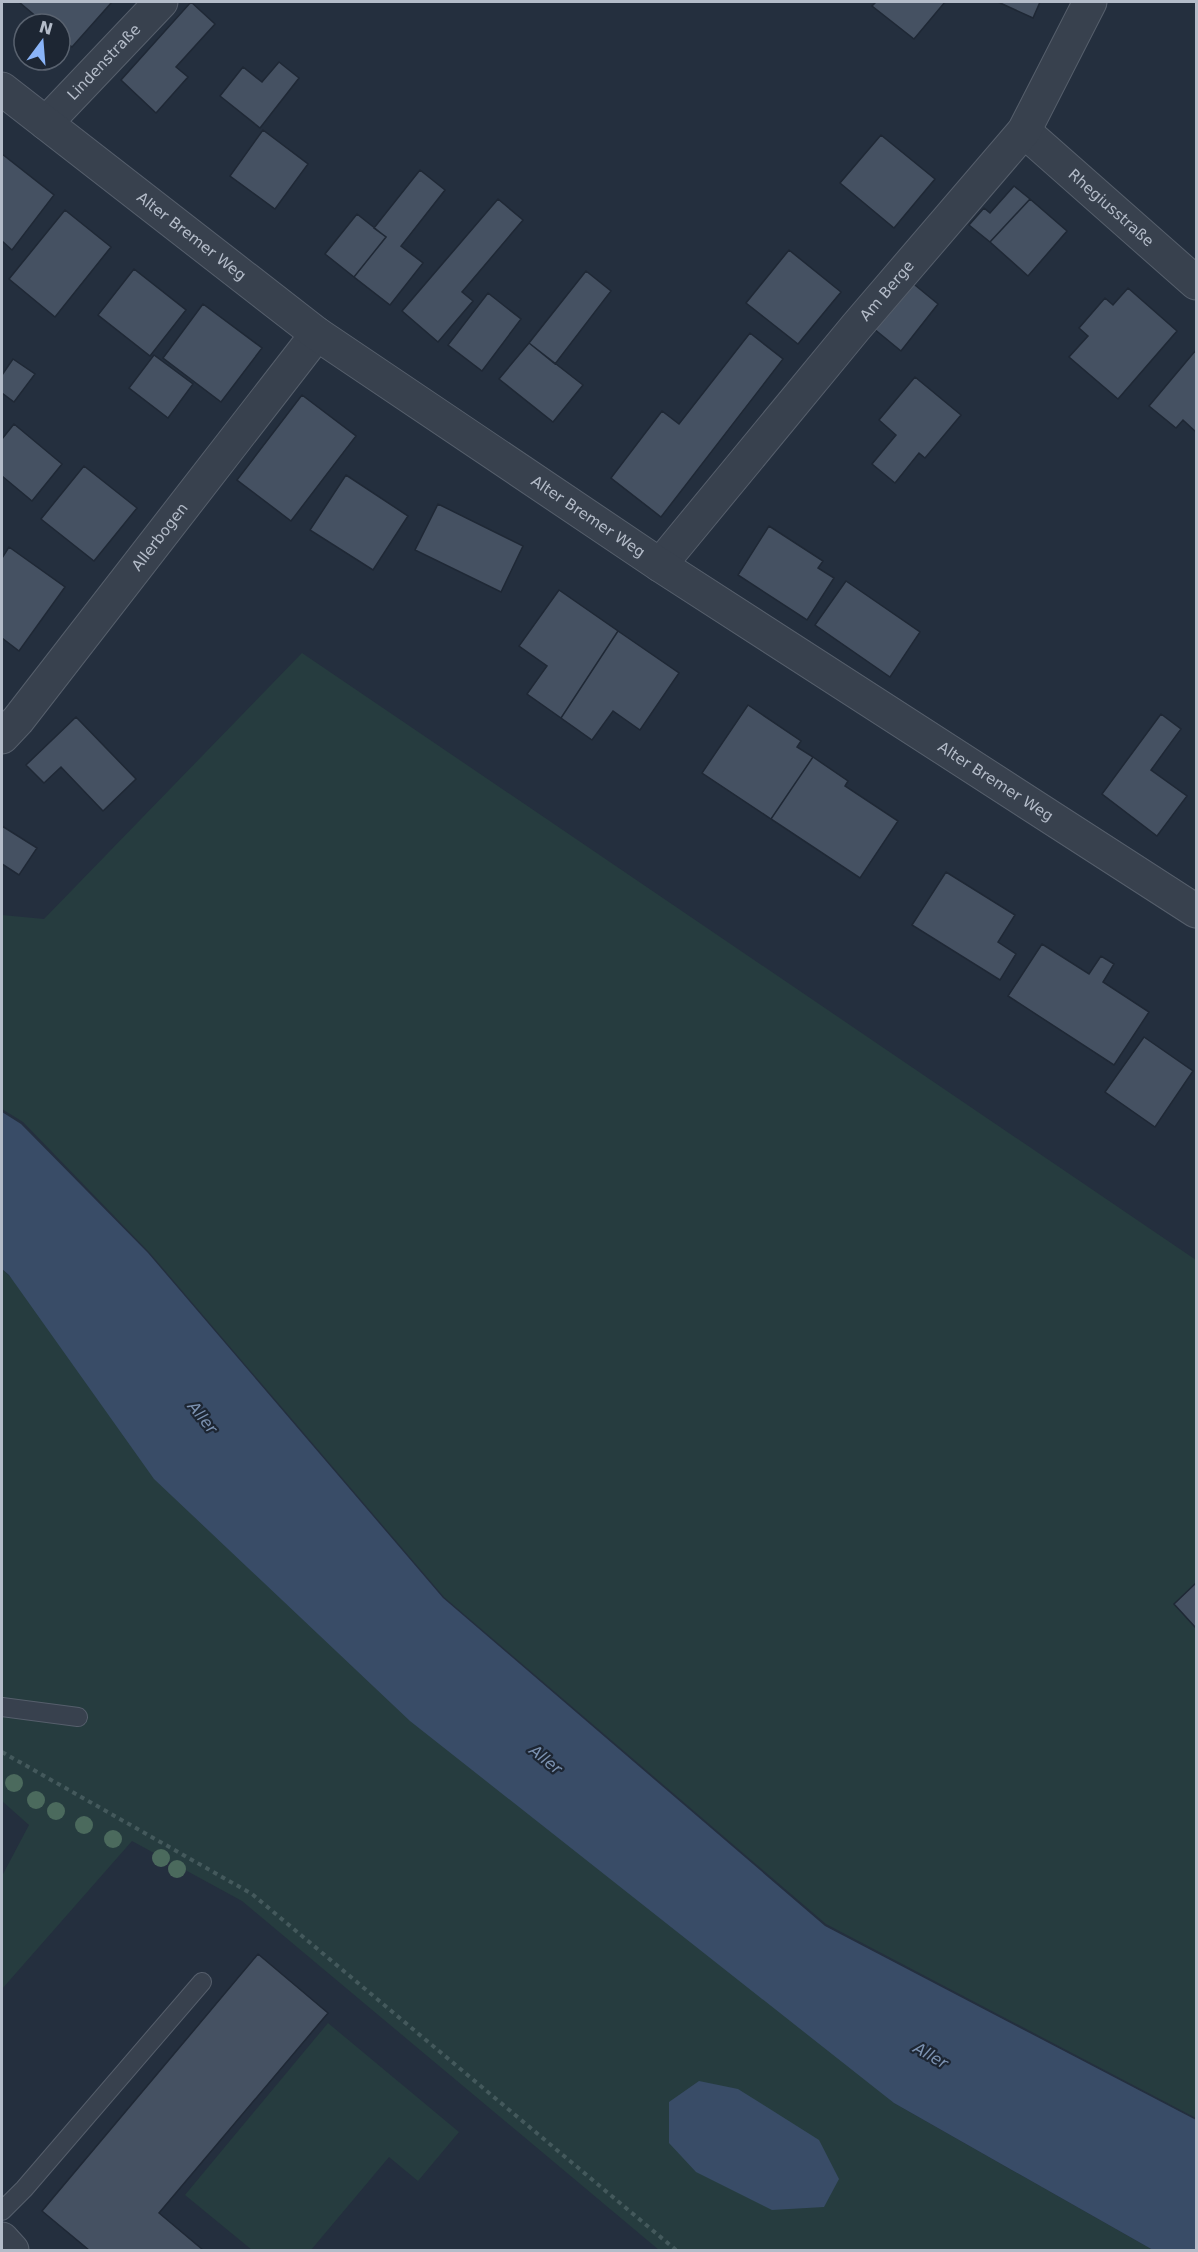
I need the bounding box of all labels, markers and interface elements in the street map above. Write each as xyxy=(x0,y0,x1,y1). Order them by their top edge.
north arrow xyxy=(12,12,72,72)
text: N xyxy=(37,17,55,39)
street label: Lindenstraße xyxy=(64,20,144,104)
street label: Rhegiusstraße xyxy=(1064,165,1157,250)
street label: Alter Bremer Weg xyxy=(133,188,250,284)
street label: Am Berge xyxy=(856,257,918,325)
street label: Alter Bremer Weg xyxy=(528,472,649,561)
street label: Allerbogen xyxy=(128,499,192,574)
street label: Alter Bremer Weg xyxy=(935,738,1056,825)
water label: Aller xyxy=(183,1396,222,1438)
water label: Aller xyxy=(525,1740,567,1779)
water label: Aller xyxy=(909,2038,952,2073)

